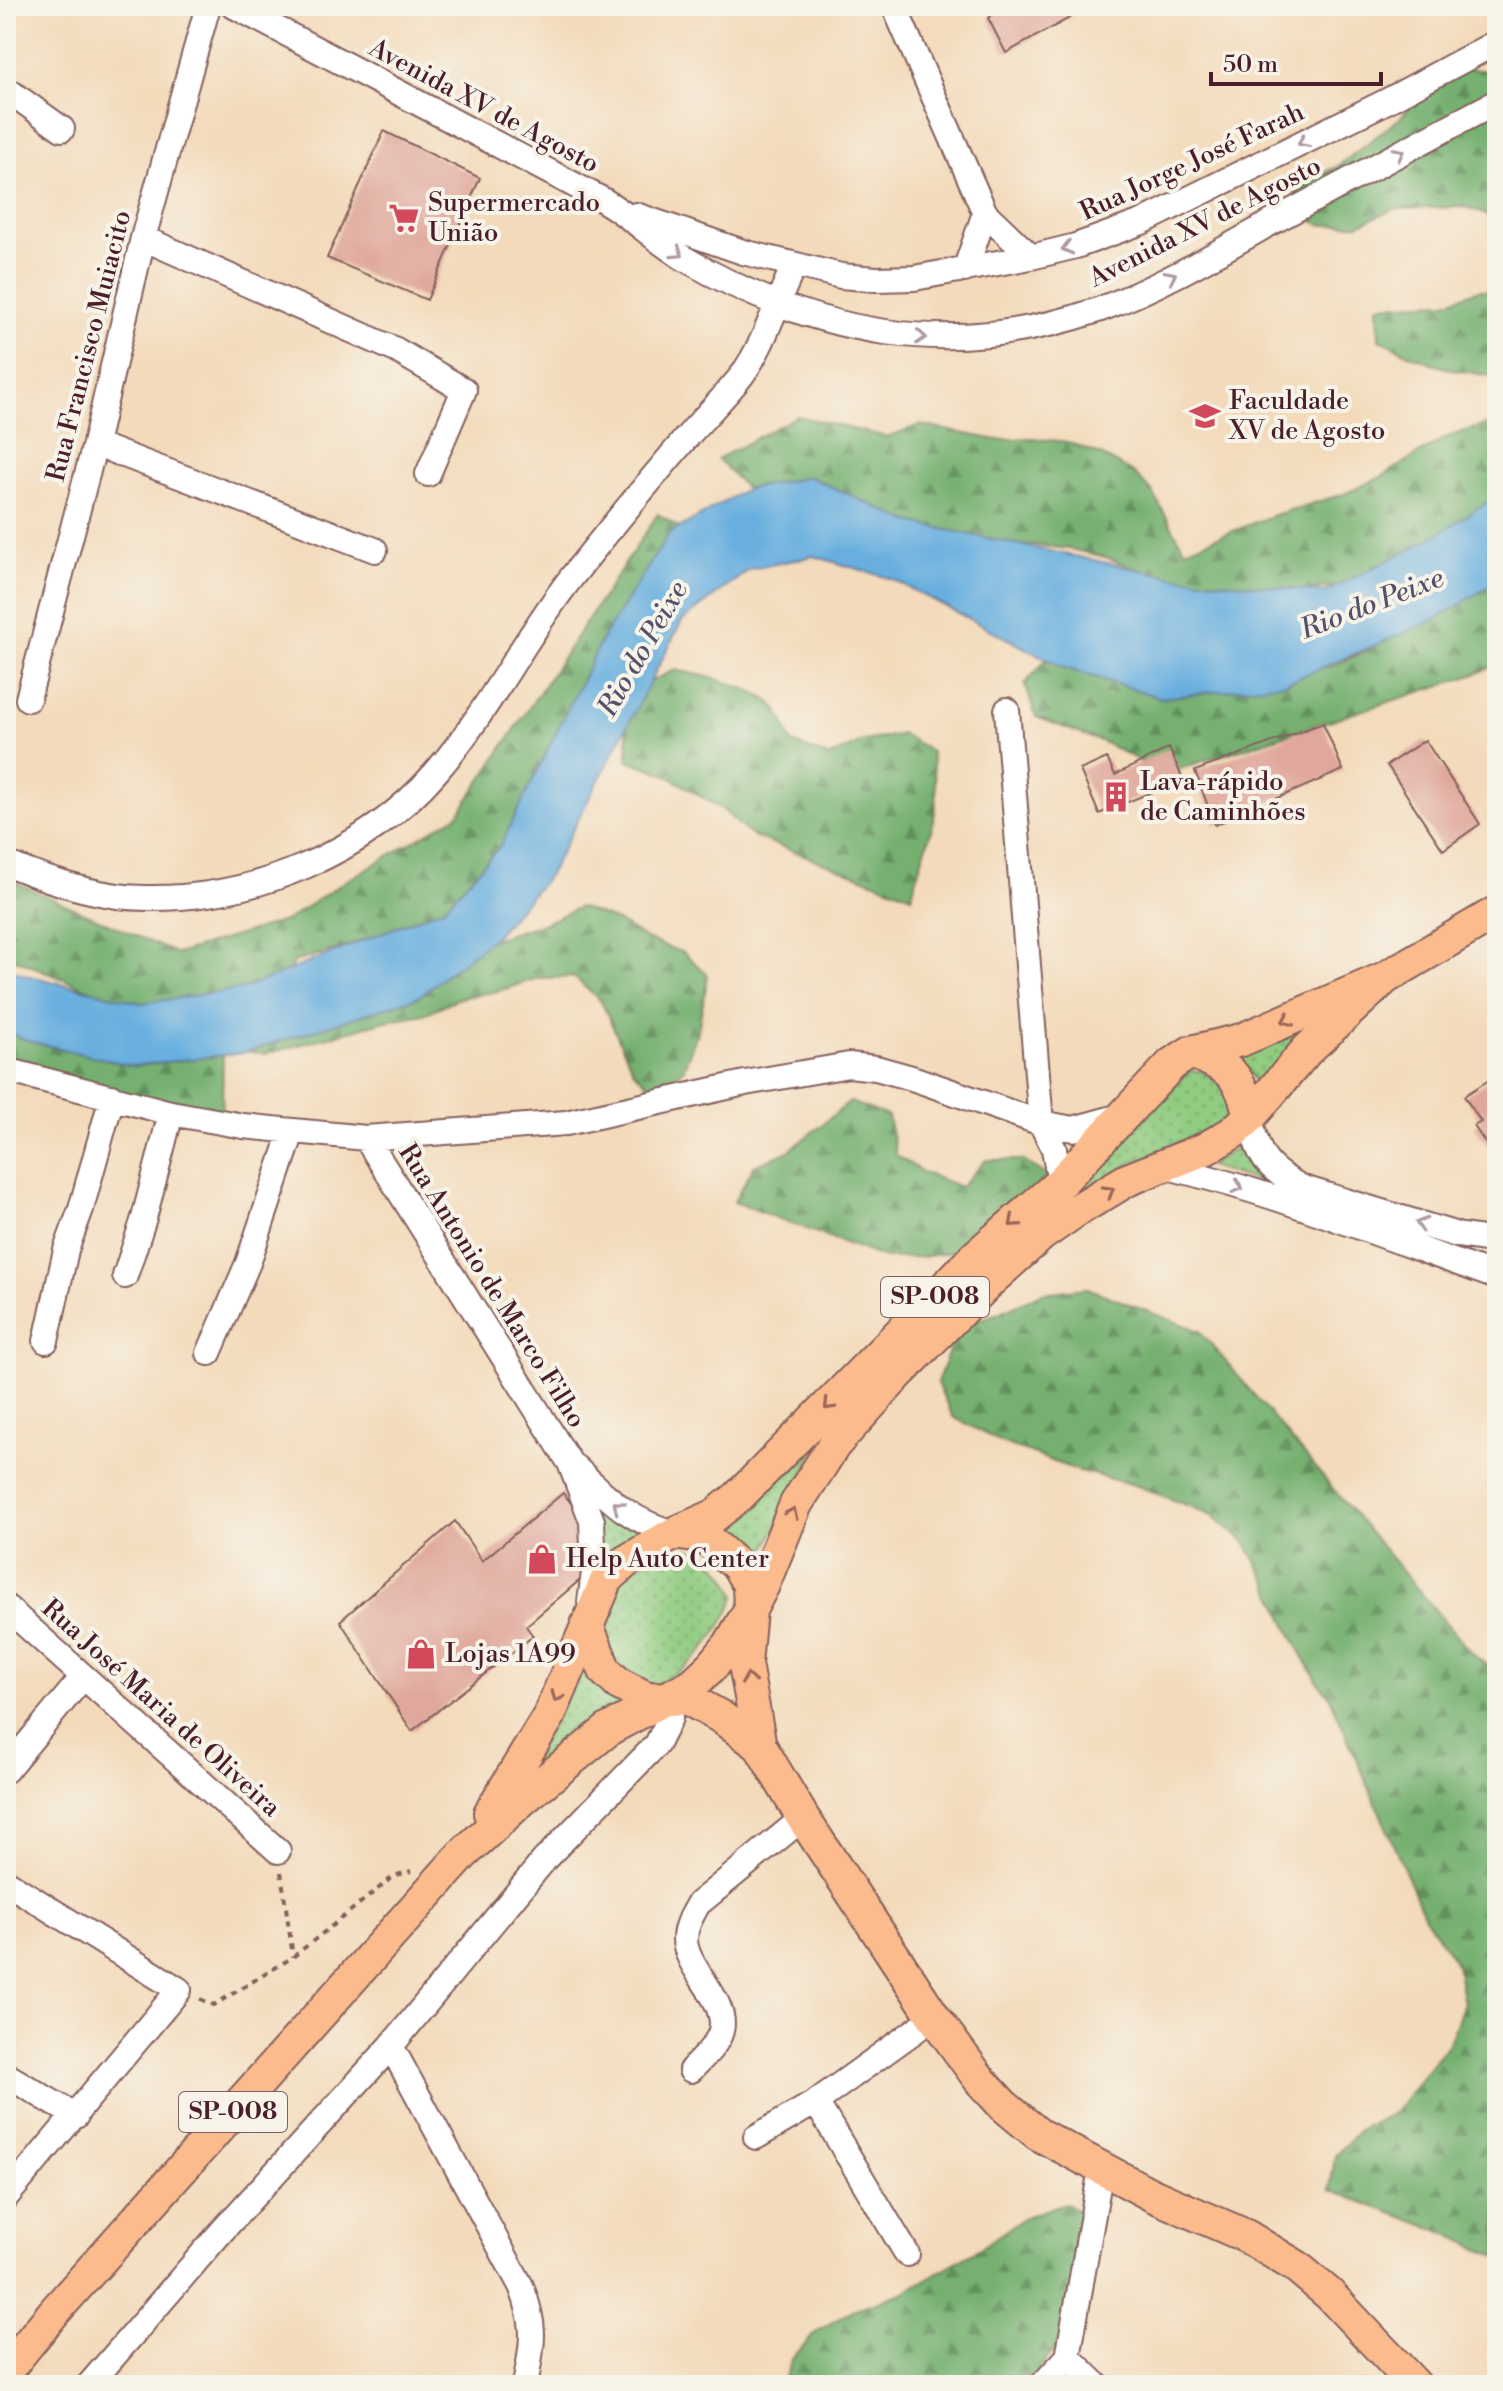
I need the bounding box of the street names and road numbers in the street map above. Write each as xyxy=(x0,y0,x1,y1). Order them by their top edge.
street label: Avenida XV de Agosto xyxy=(363,31,605,180)
street label: Rua Jorge José Farah xyxy=(1075,96,1309,228)
street label: Avenida XV de Agosto xyxy=(1083,150,1326,295)
street label: Rua Francisco Muiacito xyxy=(40,207,138,485)
street label: Rua Antonio de Marco Filho xyxy=(391,1138,593,1434)
road number: SP-008 xyxy=(881,1277,989,1317)
street label: Rua José Maria de Oliveira xyxy=(35,1592,288,1824)
road number: SP-008 xyxy=(179,2092,287,2132)

